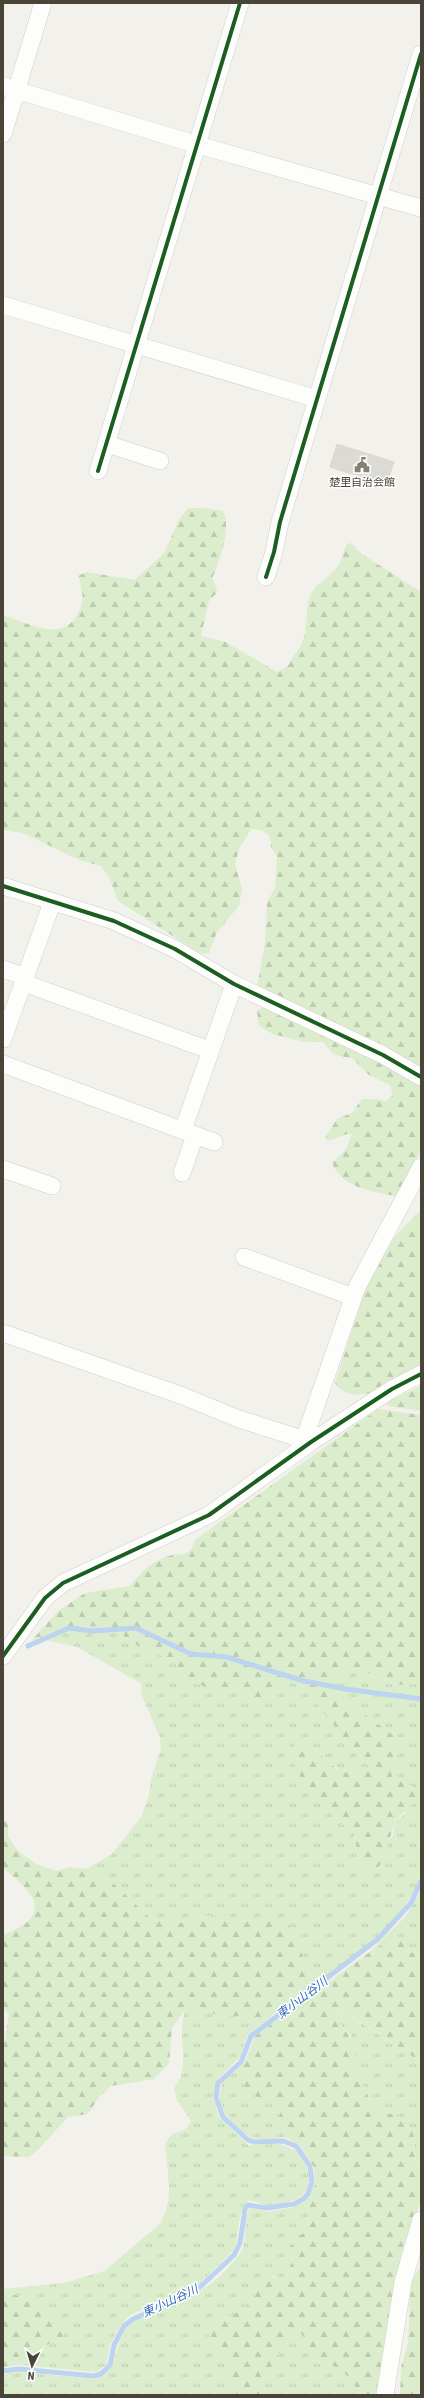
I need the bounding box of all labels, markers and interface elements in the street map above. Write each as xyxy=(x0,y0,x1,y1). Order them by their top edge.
public building icon: 楚里自治会館 xyxy=(353,456,371,474)
place label: 楚里自治会館 xyxy=(329,476,395,489)
water label: 東小山谷川 xyxy=(274,1973,332,2022)
water label: 東小山谷川 xyxy=(140,2281,202,2320)
north arrow xyxy=(12,2346,52,2386)
text: N xyxy=(27,2369,35,2382)

